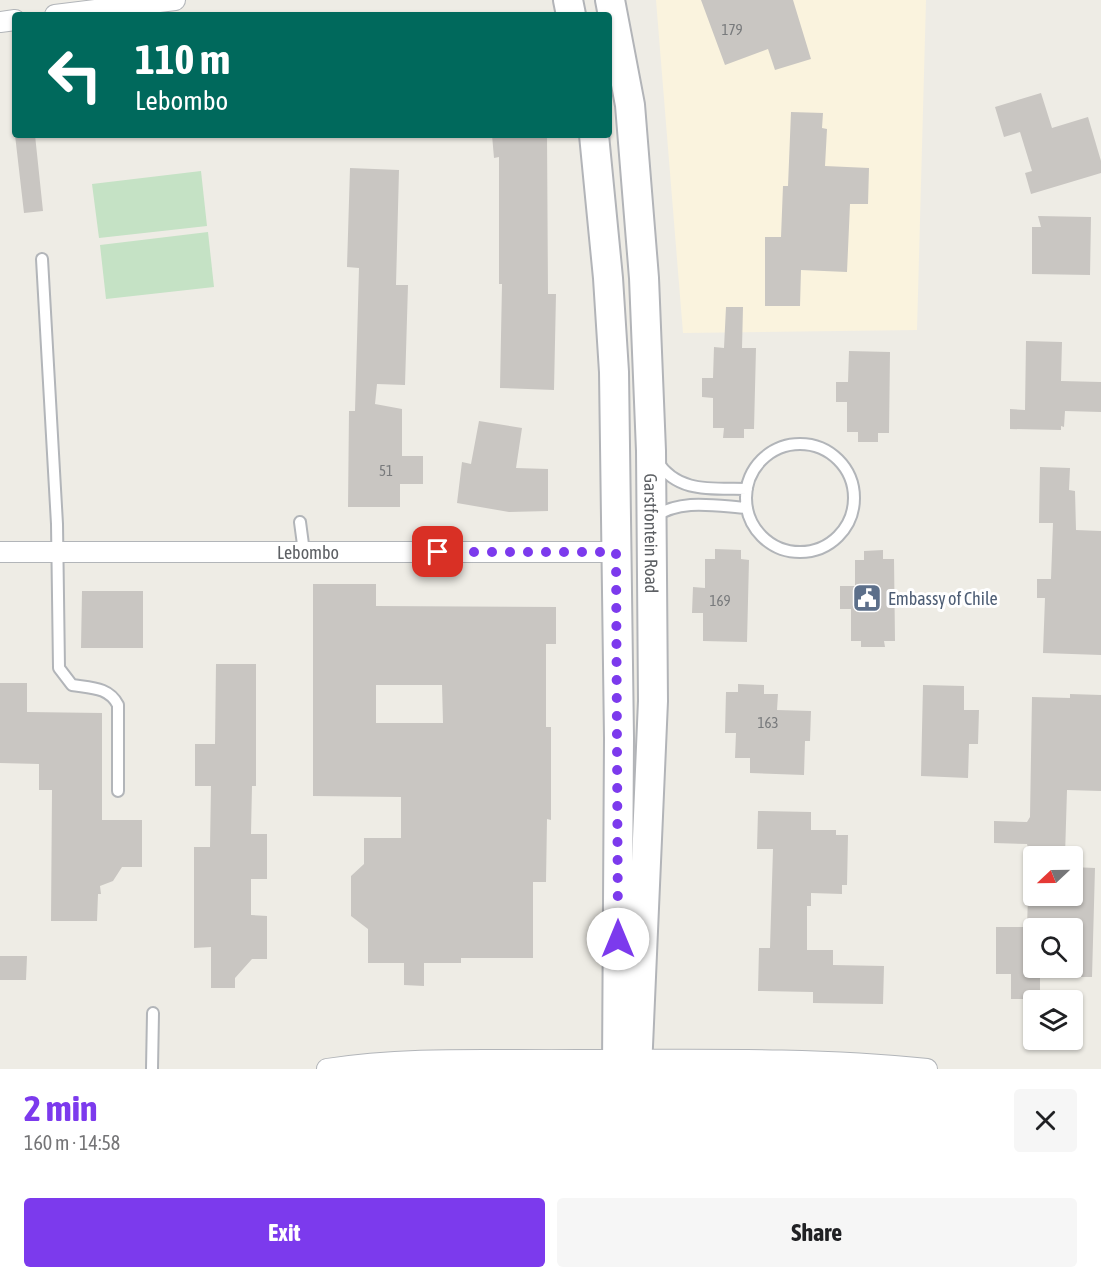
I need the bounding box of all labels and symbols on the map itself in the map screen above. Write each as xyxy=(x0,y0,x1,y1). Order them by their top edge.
house number: 179 xyxy=(721,21,743,38)
house number: 51 xyxy=(379,462,393,479)
street label: Garstfontein Road xyxy=(641,473,663,593)
pin xyxy=(412,526,463,577)
street label: Lebombo xyxy=(277,542,339,563)
public building icon: Embassy of Chile xyxy=(851,582,883,614)
place label: Embassy of Chile xyxy=(888,588,998,609)
house number: 169 xyxy=(709,592,731,609)
house number: 163 xyxy=(757,714,779,731)
north arrow xyxy=(1023,846,1083,906)
position arrow xyxy=(586,907,650,971)

